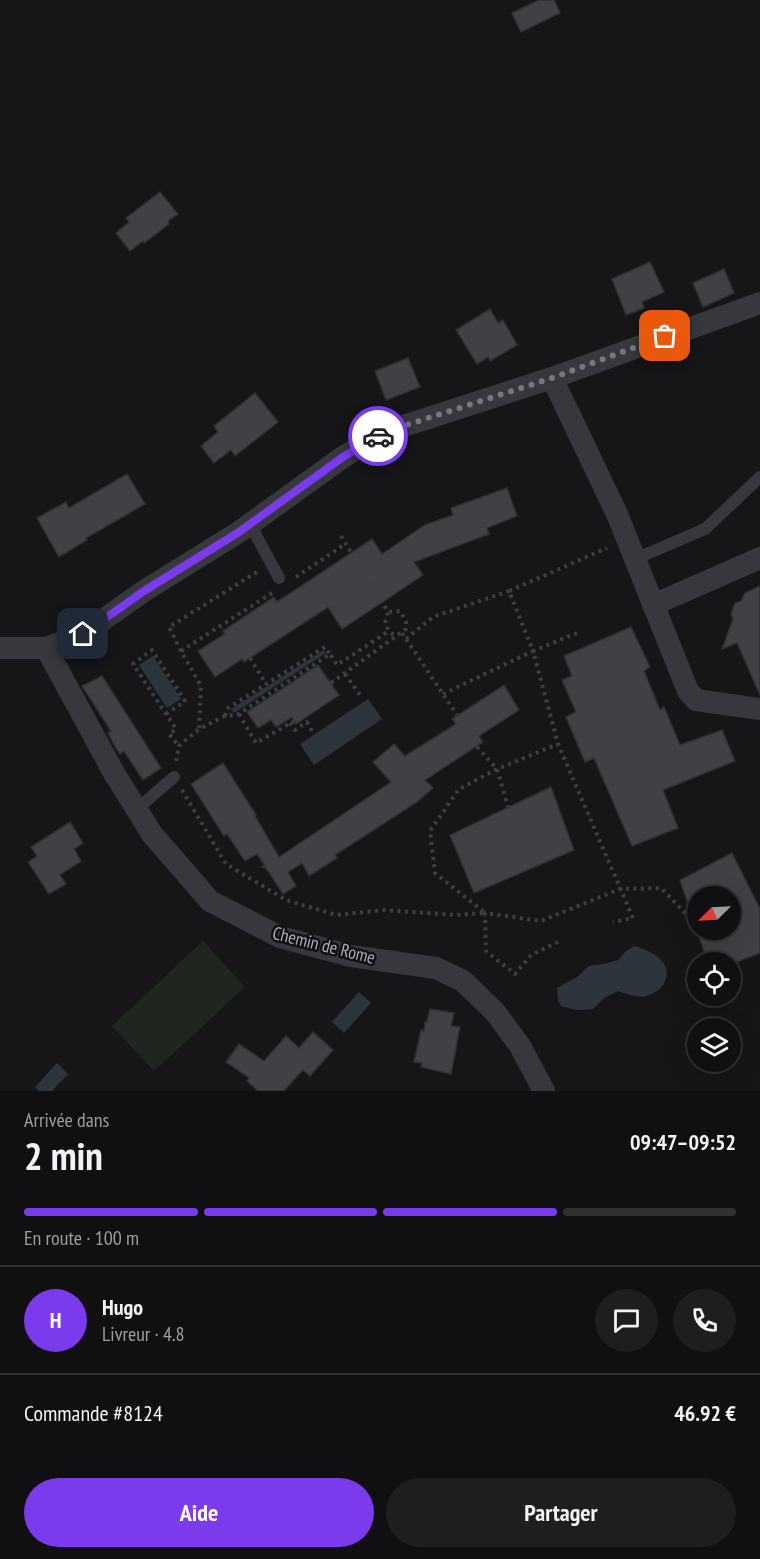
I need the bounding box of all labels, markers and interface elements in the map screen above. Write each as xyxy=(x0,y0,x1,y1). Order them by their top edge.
pin xyxy=(639,310,690,361)
icon: bag xyxy=(648,319,681,352)
courier xyxy=(348,406,408,466)
icon: car xyxy=(362,420,395,453)
pin xyxy=(57,608,108,659)
icon: home xyxy=(66,617,99,650)
north arrow xyxy=(687,886,741,940)
map controls xyxy=(687,886,741,1072)
street label: Chemin de Rome xyxy=(270,921,378,969)
button: locate xyxy=(687,952,741,1006)
button: layers xyxy=(687,1018,741,1072)
text: Arrivée dans xyxy=(24,1107,109,1133)
text: 09:47–09:52 xyxy=(630,1128,736,1156)
text: 2 min xyxy=(24,1130,103,1181)
text: En route · 100 m xyxy=(24,1225,139,1251)
button: chat xyxy=(595,1289,658,1352)
button: phone xyxy=(673,1289,736,1352)
text: Hugo xyxy=(102,1293,143,1321)
text: H xyxy=(50,1306,61,1334)
text: Livreur · 4.8 xyxy=(102,1321,185,1347)
text: Commande #8124 xyxy=(24,1399,163,1427)
text: 46.92 € xyxy=(674,1399,736,1427)
button: Aide xyxy=(24,1478,374,1547)
button: Partager xyxy=(386,1478,736,1547)

